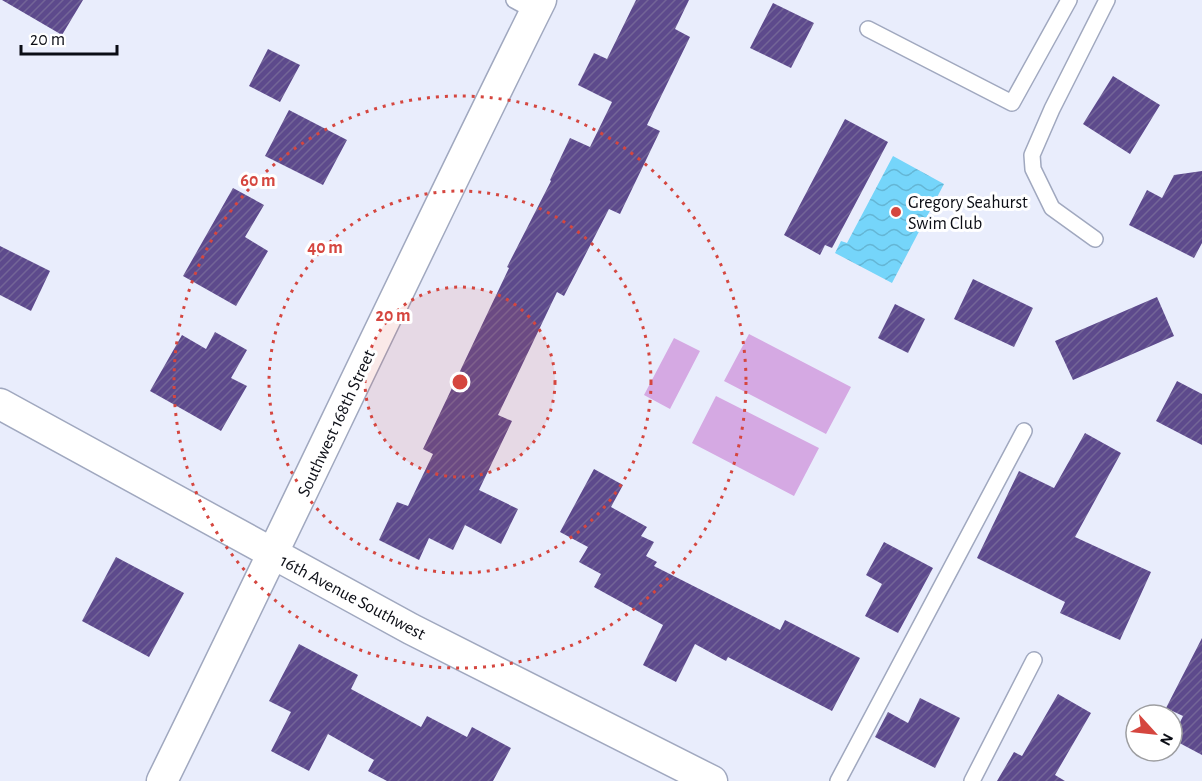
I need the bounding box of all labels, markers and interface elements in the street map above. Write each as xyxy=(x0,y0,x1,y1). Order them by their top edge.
scale bar xyxy=(21,18,117,56)
text: 20 m xyxy=(30,31,65,49)
text: 60 m xyxy=(240,172,276,190)
place label: Gregory Seahurst Swim Club xyxy=(908,194,1028,233)
marker: Gregory Seahurst Swim Club xyxy=(889,205,903,219)
text: 40 m xyxy=(307,239,343,257)
text: 20 m xyxy=(375,307,411,325)
street label: Southwest 168th Street xyxy=(295,347,379,500)
centre of rings xyxy=(450,372,470,392)
street label: 16th Avenue Southwest xyxy=(277,552,428,644)
north arrow xyxy=(1124,703,1184,763)
text: N xyxy=(1157,731,1176,748)

